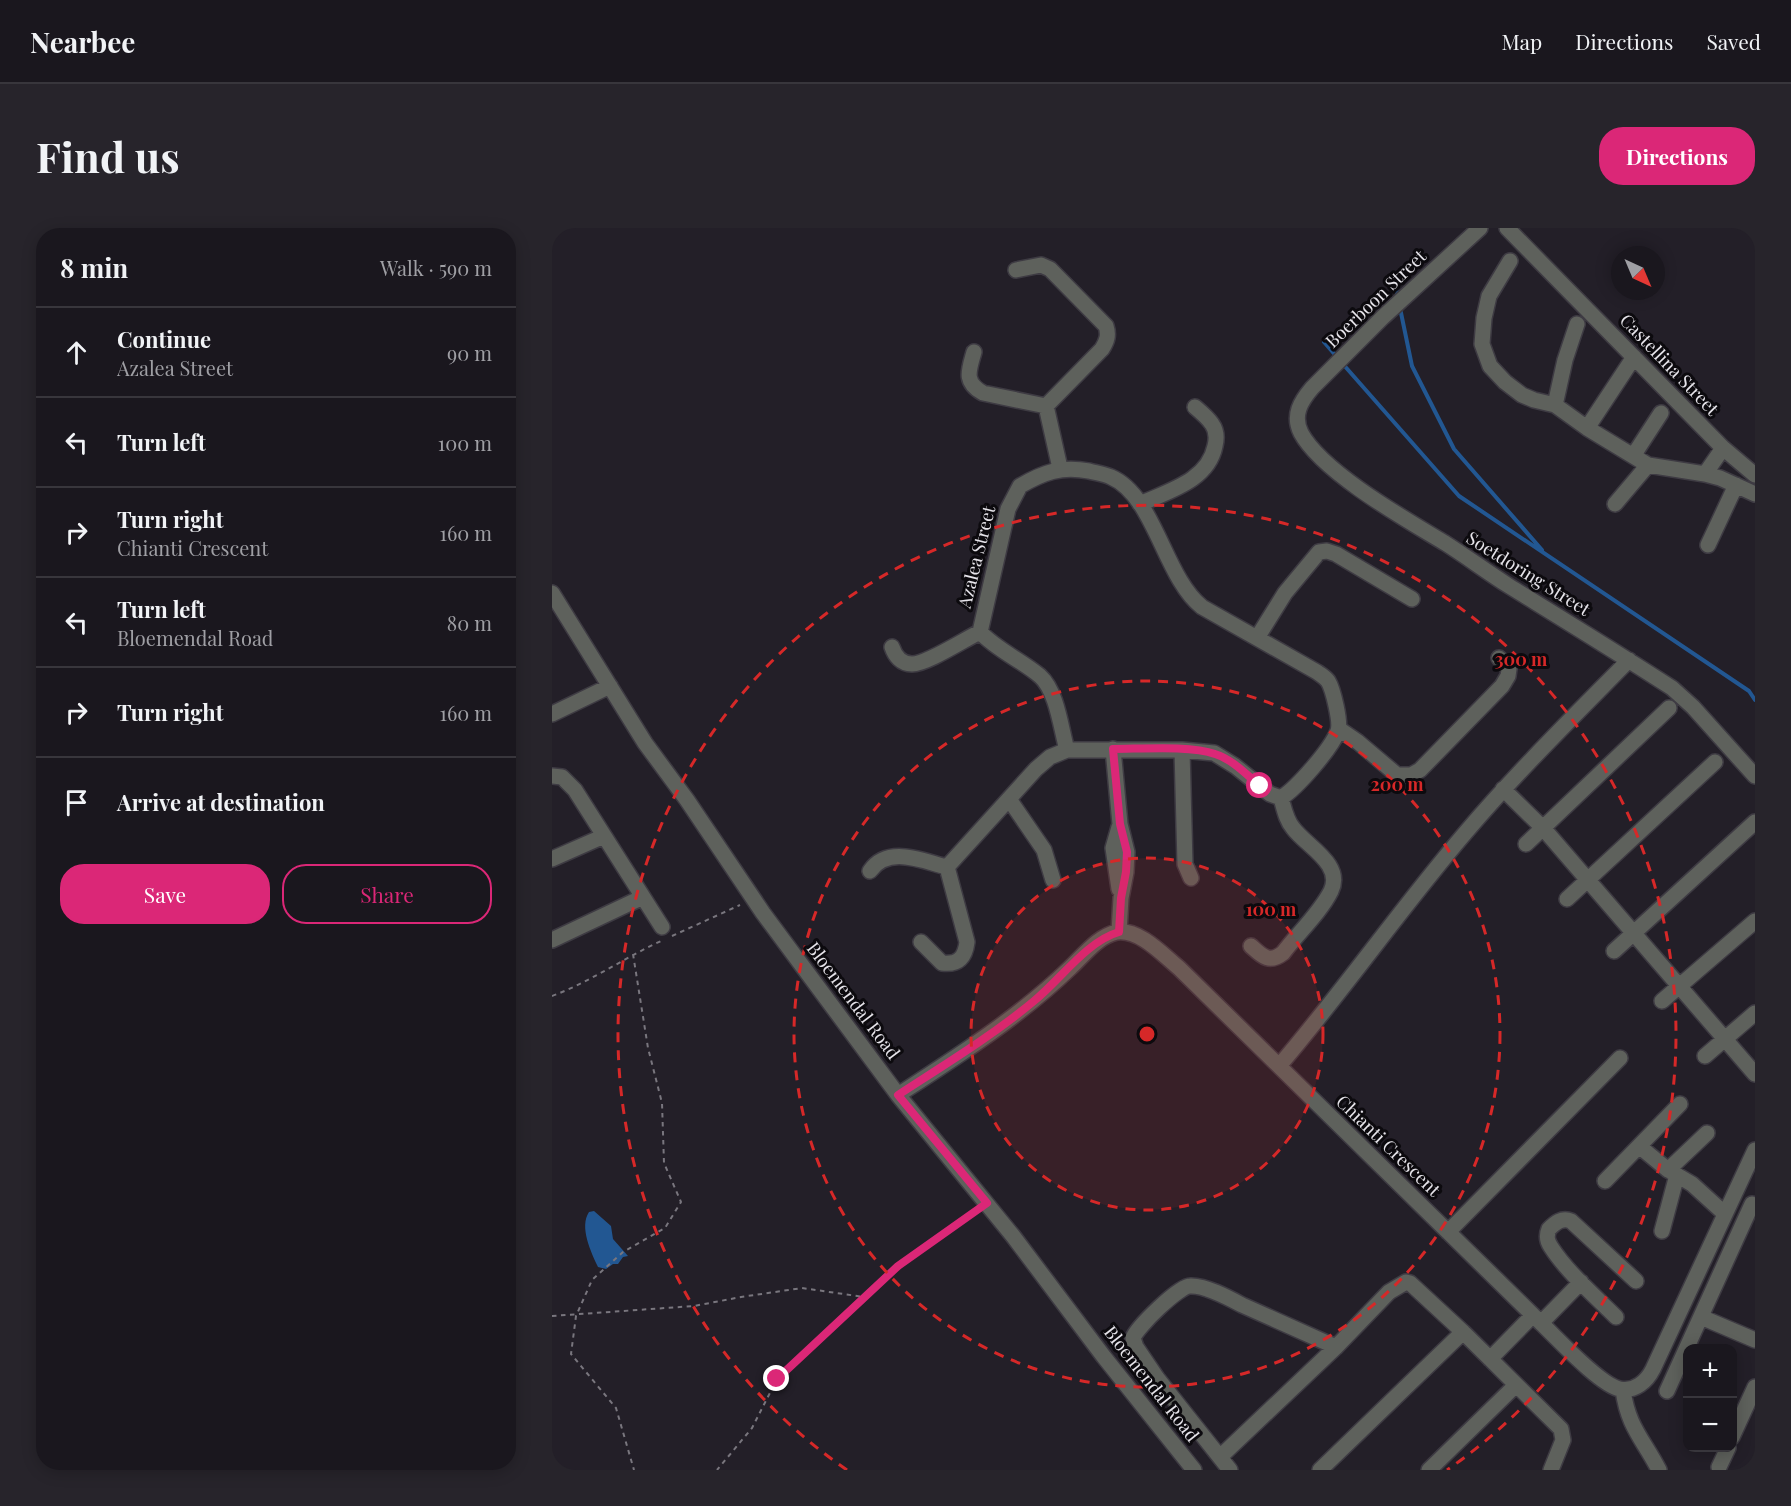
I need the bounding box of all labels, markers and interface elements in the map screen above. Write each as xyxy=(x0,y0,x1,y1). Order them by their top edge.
text: Nearbee xyxy=(30,23,135,60)
text: Map xyxy=(1501,27,1542,55)
text: Directions xyxy=(1575,27,1673,55)
text: Saved xyxy=(1706,27,1761,55)
button: Directions xyxy=(1599,127,1755,185)
text: Find us xyxy=(36,128,180,184)
street label: Boerboon Street xyxy=(1320,244,1431,353)
north arrow xyxy=(1611,246,1665,300)
text: 8 min xyxy=(60,250,128,285)
text: Walk · 590 m xyxy=(380,254,492,281)
street label: Castellina Street xyxy=(1615,308,1725,421)
text: Continue xyxy=(117,324,211,354)
icon: ahead xyxy=(60,336,93,369)
text: 90 m xyxy=(447,339,492,366)
text: Azalea Street xyxy=(117,354,233,381)
icon: left xyxy=(60,426,93,459)
text: Turn left xyxy=(117,427,206,457)
text: 100 m xyxy=(438,429,492,456)
street label: Azalea Street xyxy=(952,503,1000,611)
text: Turn right xyxy=(117,504,223,534)
icon: right xyxy=(60,516,93,549)
text: 160 m xyxy=(440,519,492,546)
street label: Soetdoring Street xyxy=(1462,525,1595,621)
text: Chianti Crescent xyxy=(117,534,268,561)
text: Turn left xyxy=(117,594,206,624)
icon: left xyxy=(60,606,93,639)
text: 80 m xyxy=(447,609,492,636)
text: Bloemendal Road xyxy=(117,624,273,651)
text: 300 m xyxy=(1495,647,1548,671)
icon: right xyxy=(60,696,93,729)
text: Turn right xyxy=(117,697,223,727)
text: 160 m xyxy=(440,699,492,726)
route start xyxy=(1246,772,1272,798)
text: 200 m xyxy=(1370,772,1424,796)
icon: arrive xyxy=(60,786,93,819)
text: Arrive at destination xyxy=(117,787,325,817)
button: Save xyxy=(60,864,270,924)
button: Share xyxy=(282,864,492,924)
text: 100 m xyxy=(1246,897,1297,921)
street label: Bloemendal Road xyxy=(802,937,906,1064)
centre of rings xyxy=(1137,1024,1157,1044)
street label: Chianti Crescent xyxy=(1331,1089,1446,1202)
street label: Bloemendal Road xyxy=(1099,1321,1205,1447)
map controls xyxy=(1683,1344,1737,1452)
button: + xyxy=(1683,1344,1737,1398)
route end xyxy=(763,1365,789,1391)
button: − xyxy=(1683,1398,1737,1452)

